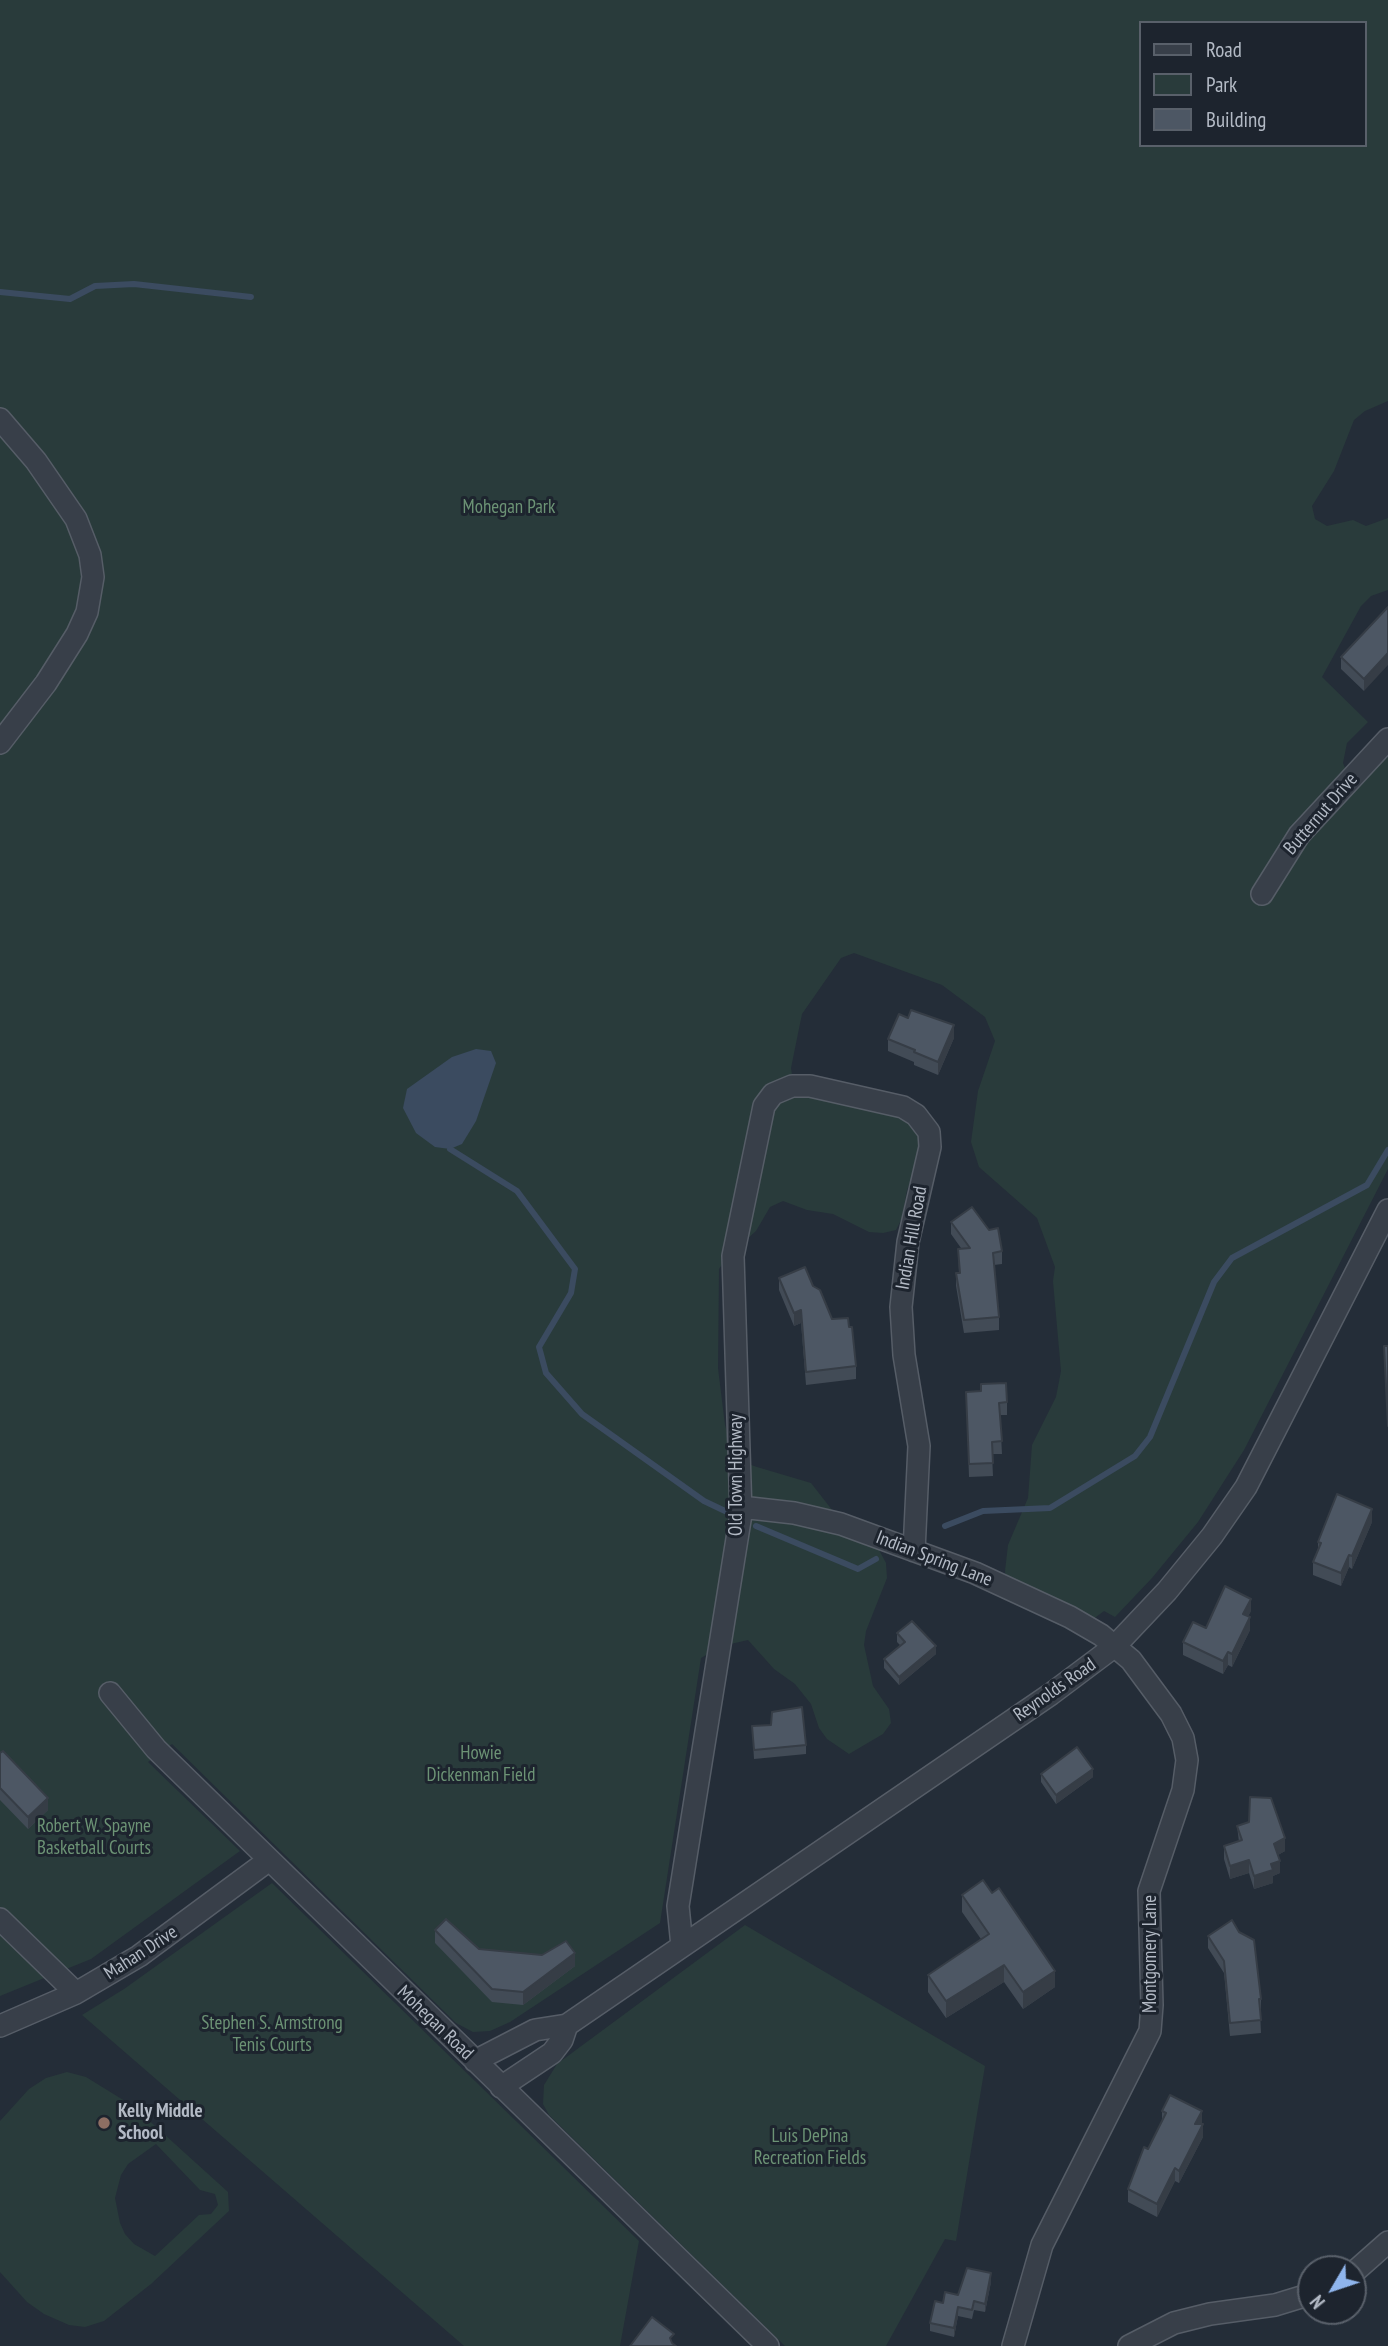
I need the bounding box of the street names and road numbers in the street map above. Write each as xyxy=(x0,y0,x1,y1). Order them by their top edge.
street label: Butternut Drive xyxy=(1279,768,1363,860)
street label: Indian Hill Road xyxy=(892,1184,932,1292)
street label: Old Town Highway xyxy=(726,1414,748,1536)
street label: Indian Spring Lane xyxy=(873,1526,995,1592)
street label: Reynolds Road xyxy=(1010,1653,1100,1727)
street label: Montgomery Lane xyxy=(1140,1895,1162,2013)
street label: Mahan Drive xyxy=(100,1921,182,1985)
street label: Mohegan Road xyxy=(392,1981,478,2065)

